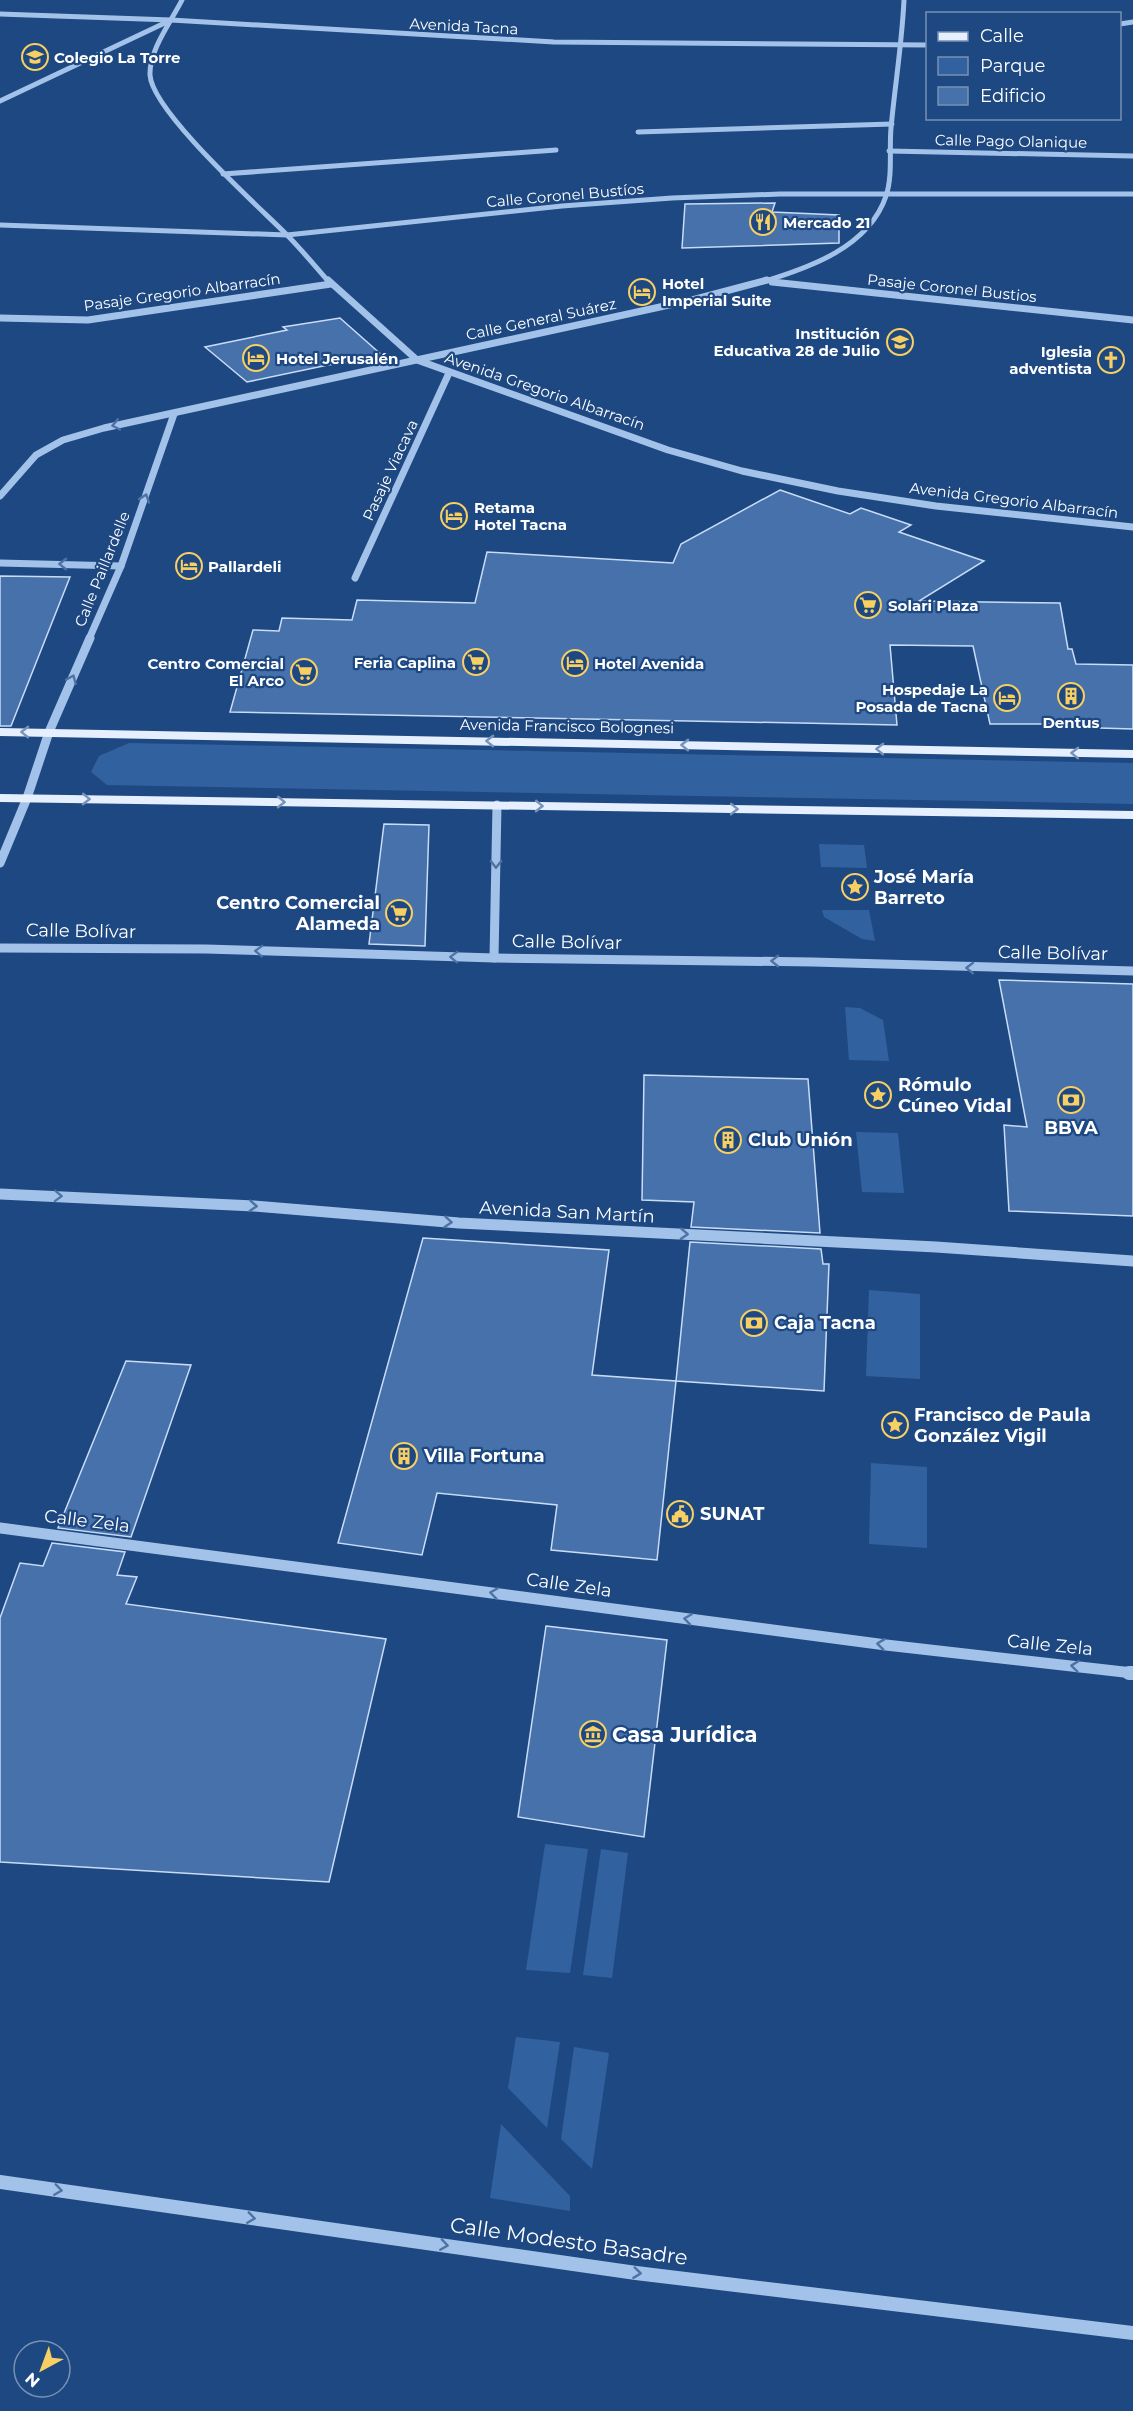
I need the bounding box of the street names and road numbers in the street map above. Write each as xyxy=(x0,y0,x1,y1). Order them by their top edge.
street label: Avenida Tacna xyxy=(409,14,519,38)
street label: Calle Pago Olanique xyxy=(935,130,1087,152)
street label: Calle Coronel Bustíos xyxy=(485,179,645,211)
street label: Pasaje Gregorio Albarracín xyxy=(82,269,282,315)
street label: Pasaje Coronel Bustios xyxy=(866,270,1038,306)
street label: Calle General Suárez xyxy=(464,294,618,344)
street label: Avenida Gregorio Albarracín xyxy=(442,348,648,434)
street label: Pasaje Viacava xyxy=(358,416,422,524)
street label: Avenida Gregorio Albarracín xyxy=(908,478,1120,522)
street label: Calle Paillardelle xyxy=(70,508,134,630)
street label: Avenida Francisco Bolognesi xyxy=(460,715,674,737)
street label: Calle Bolívar xyxy=(26,919,136,943)
street label: Calle Bolívar xyxy=(512,930,622,954)
street label: Calle Bolívar xyxy=(998,941,1108,965)
street label: Avenida San Martín xyxy=(479,1196,655,1228)
street label: Calle Zela xyxy=(43,1505,131,1537)
street label: Calle Zela xyxy=(525,1568,613,1602)
street label: Calle Zela xyxy=(1006,1630,1094,1660)
street label: Calle Modesto Basadre xyxy=(449,2212,689,2270)

